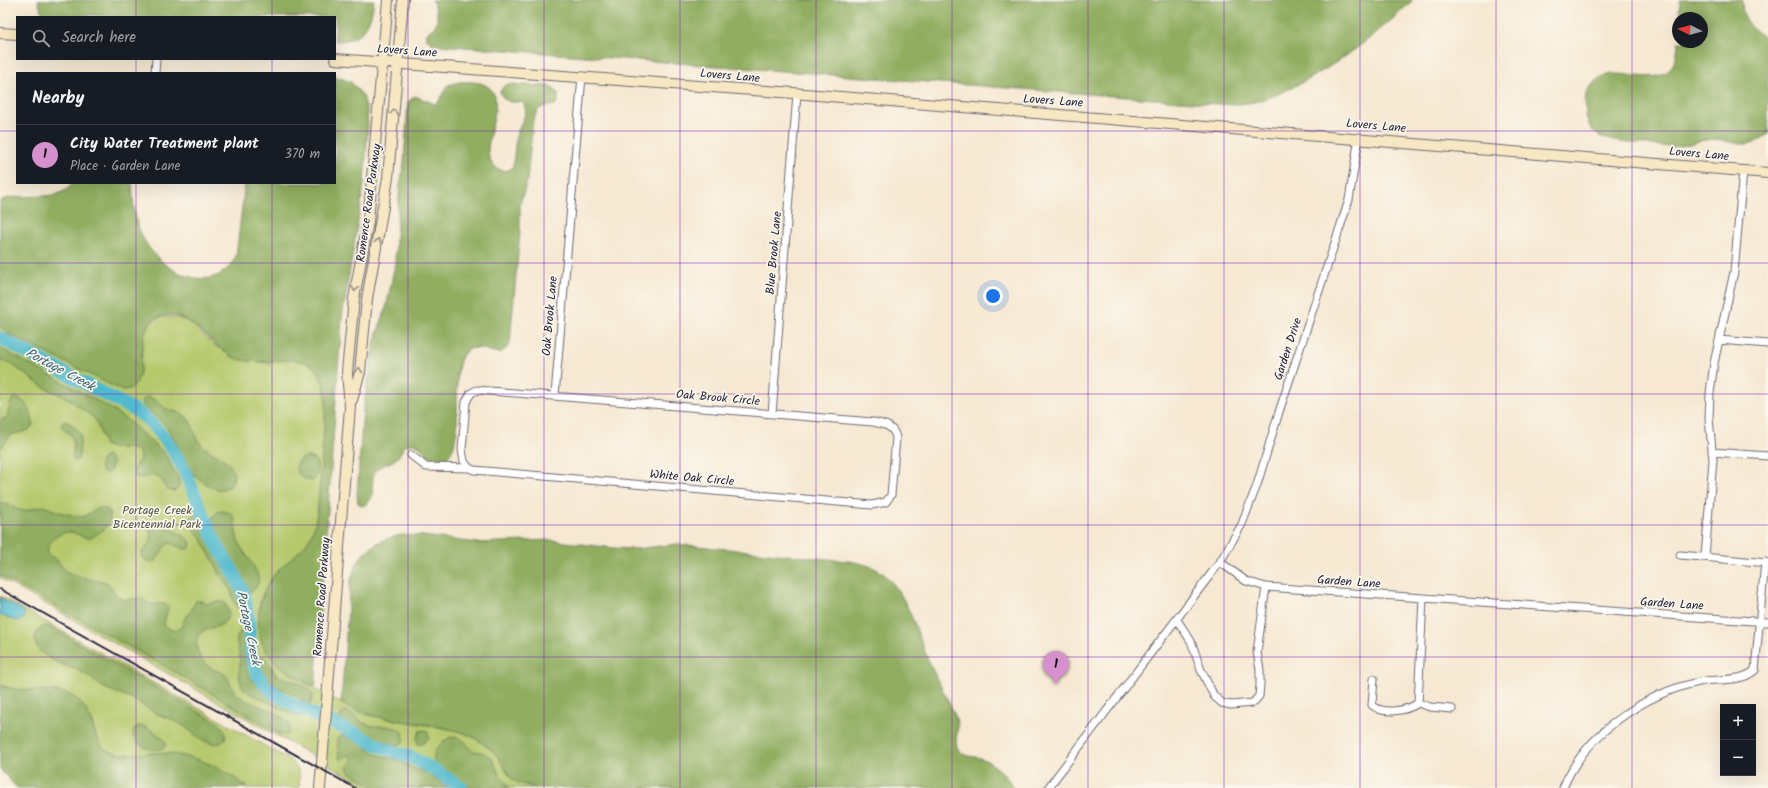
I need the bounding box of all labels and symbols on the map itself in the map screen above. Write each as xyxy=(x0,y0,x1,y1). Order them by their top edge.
north arrow xyxy=(1672,12,1708,48)
street label: Lovers Lane xyxy=(376,39,438,63)
street label: Lovers Lane xyxy=(699,64,761,88)
street label: Lovers Lane xyxy=(1022,89,1084,113)
one-way arrow xyxy=(389,109,398,115)
street label: Lovers Lane xyxy=(1345,114,1407,138)
street label: Romence Road Parkway xyxy=(351,142,387,263)
street label: Lovers Lane xyxy=(1668,142,1730,166)
street label: Blue Brook Lane xyxy=(761,210,787,295)
one-way arrow xyxy=(373,238,381,244)
street label: Oak Brook Lane xyxy=(537,275,563,357)
one-way arrow xyxy=(352,286,360,292)
your location xyxy=(983,286,1003,306)
street label: Garden Drive xyxy=(1269,315,1307,383)
water label: Portage Creek xyxy=(22,343,100,398)
one-way arrow xyxy=(354,366,363,373)
street label: Oak Brook Circle xyxy=(675,385,761,411)
street label: White Oak Circle xyxy=(649,465,736,491)
park label: Portage Creek Bicentennial Park xyxy=(113,501,202,534)
street label: Romence Road Parkway xyxy=(308,536,336,657)
street label: Garden Lane xyxy=(1317,570,1382,594)
water label: Portage Creek xyxy=(230,589,267,669)
street label: Garden Lane xyxy=(1640,592,1705,616)
pin: 1 xyxy=(1043,651,1069,684)

